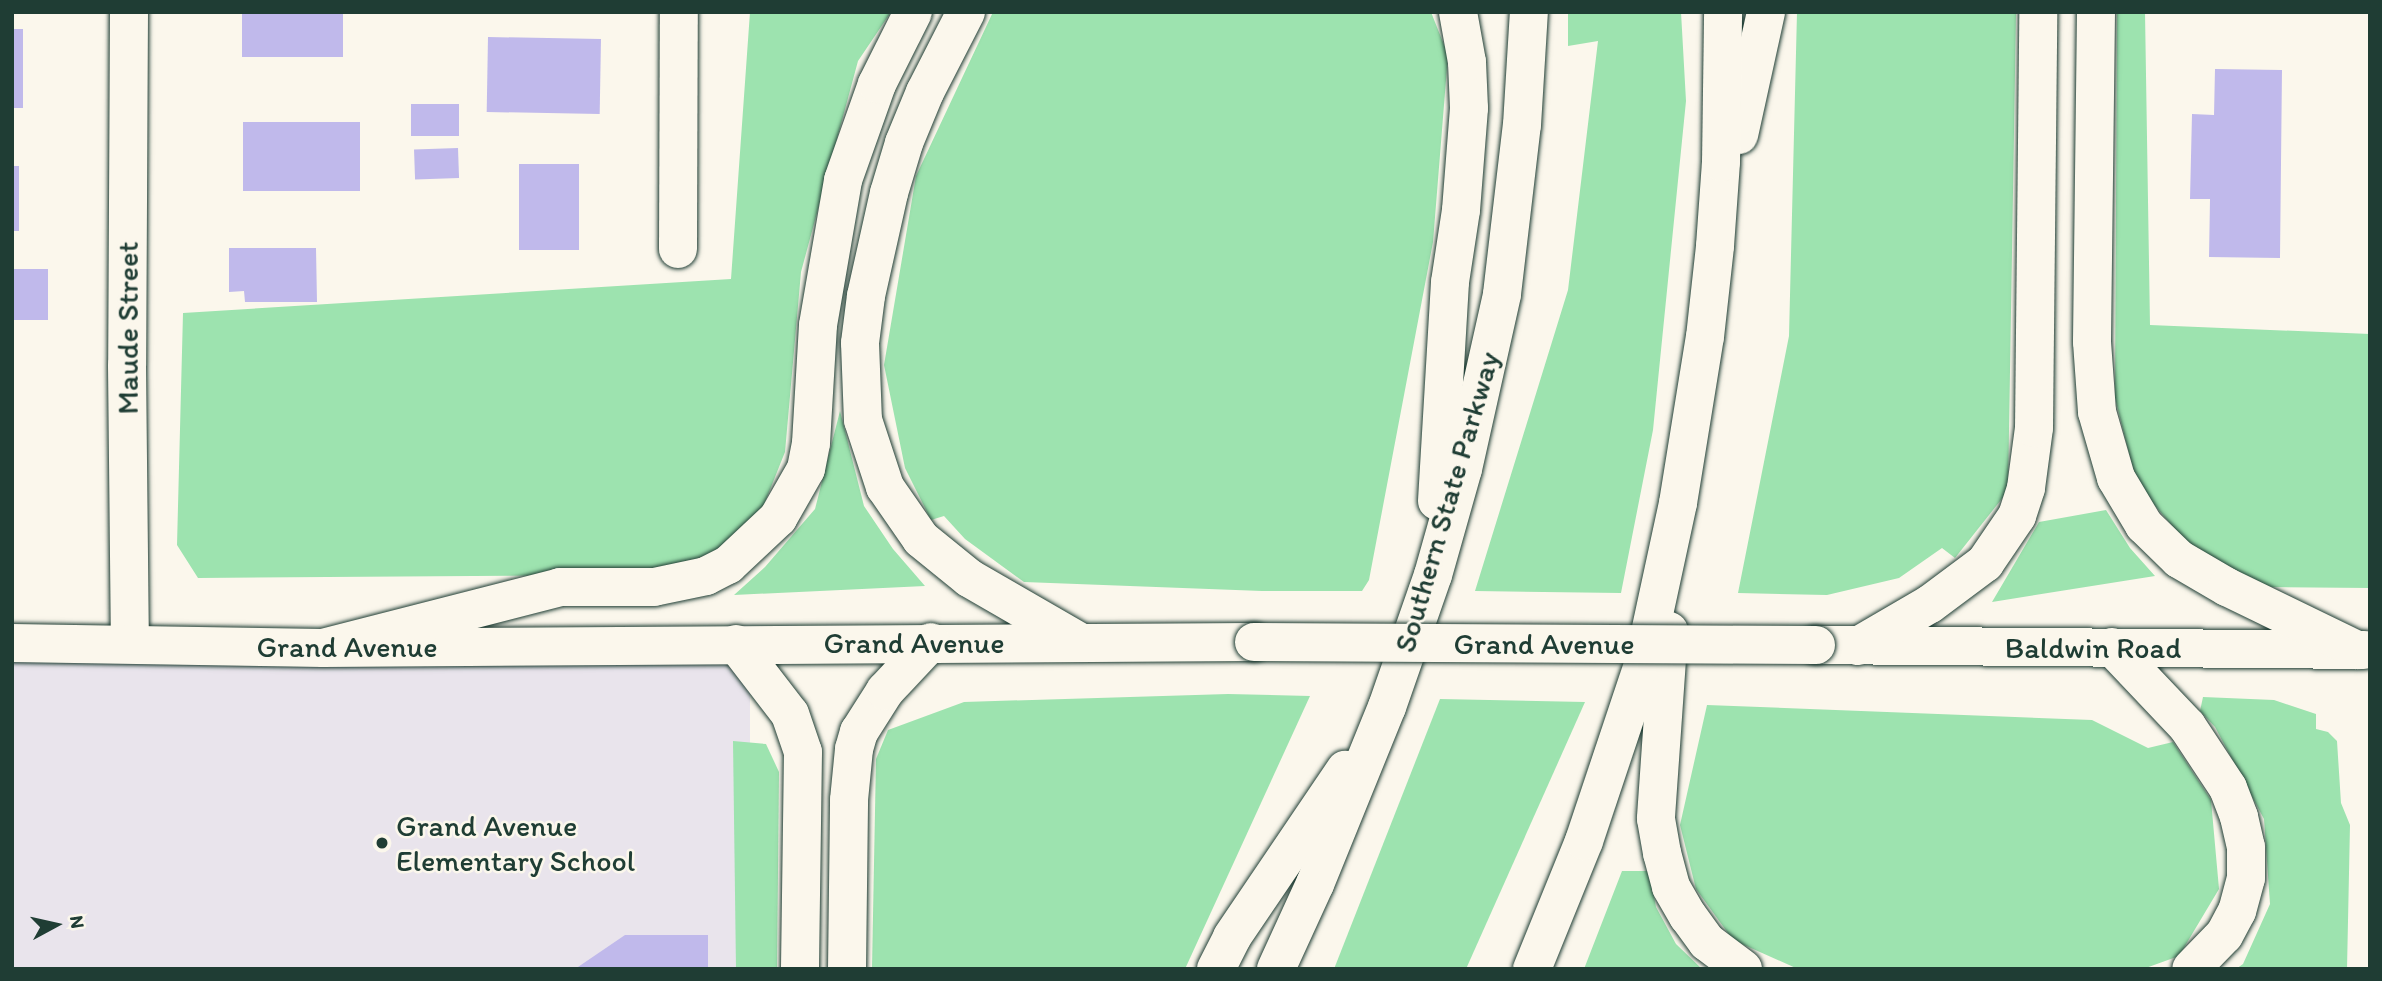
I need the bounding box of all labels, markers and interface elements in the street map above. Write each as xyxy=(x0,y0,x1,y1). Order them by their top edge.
street label: Maude Street xyxy=(110,242,146,414)
street label: Southern State Parkway xyxy=(1387,348,1507,656)
street label: Grand Avenue xyxy=(823,625,1005,661)
street label: Grand Avenue xyxy=(1453,626,1635,662)
street label: Grand Avenue xyxy=(256,629,438,665)
street label: Baldwin Road xyxy=(2005,630,2181,666)
place label: Grand Avenue Elementary School xyxy=(396,808,635,878)
marker: Grand Avenue Elementary School xyxy=(374,835,390,851)
north arrow xyxy=(21,890,91,960)
text: N xyxy=(65,914,90,930)

